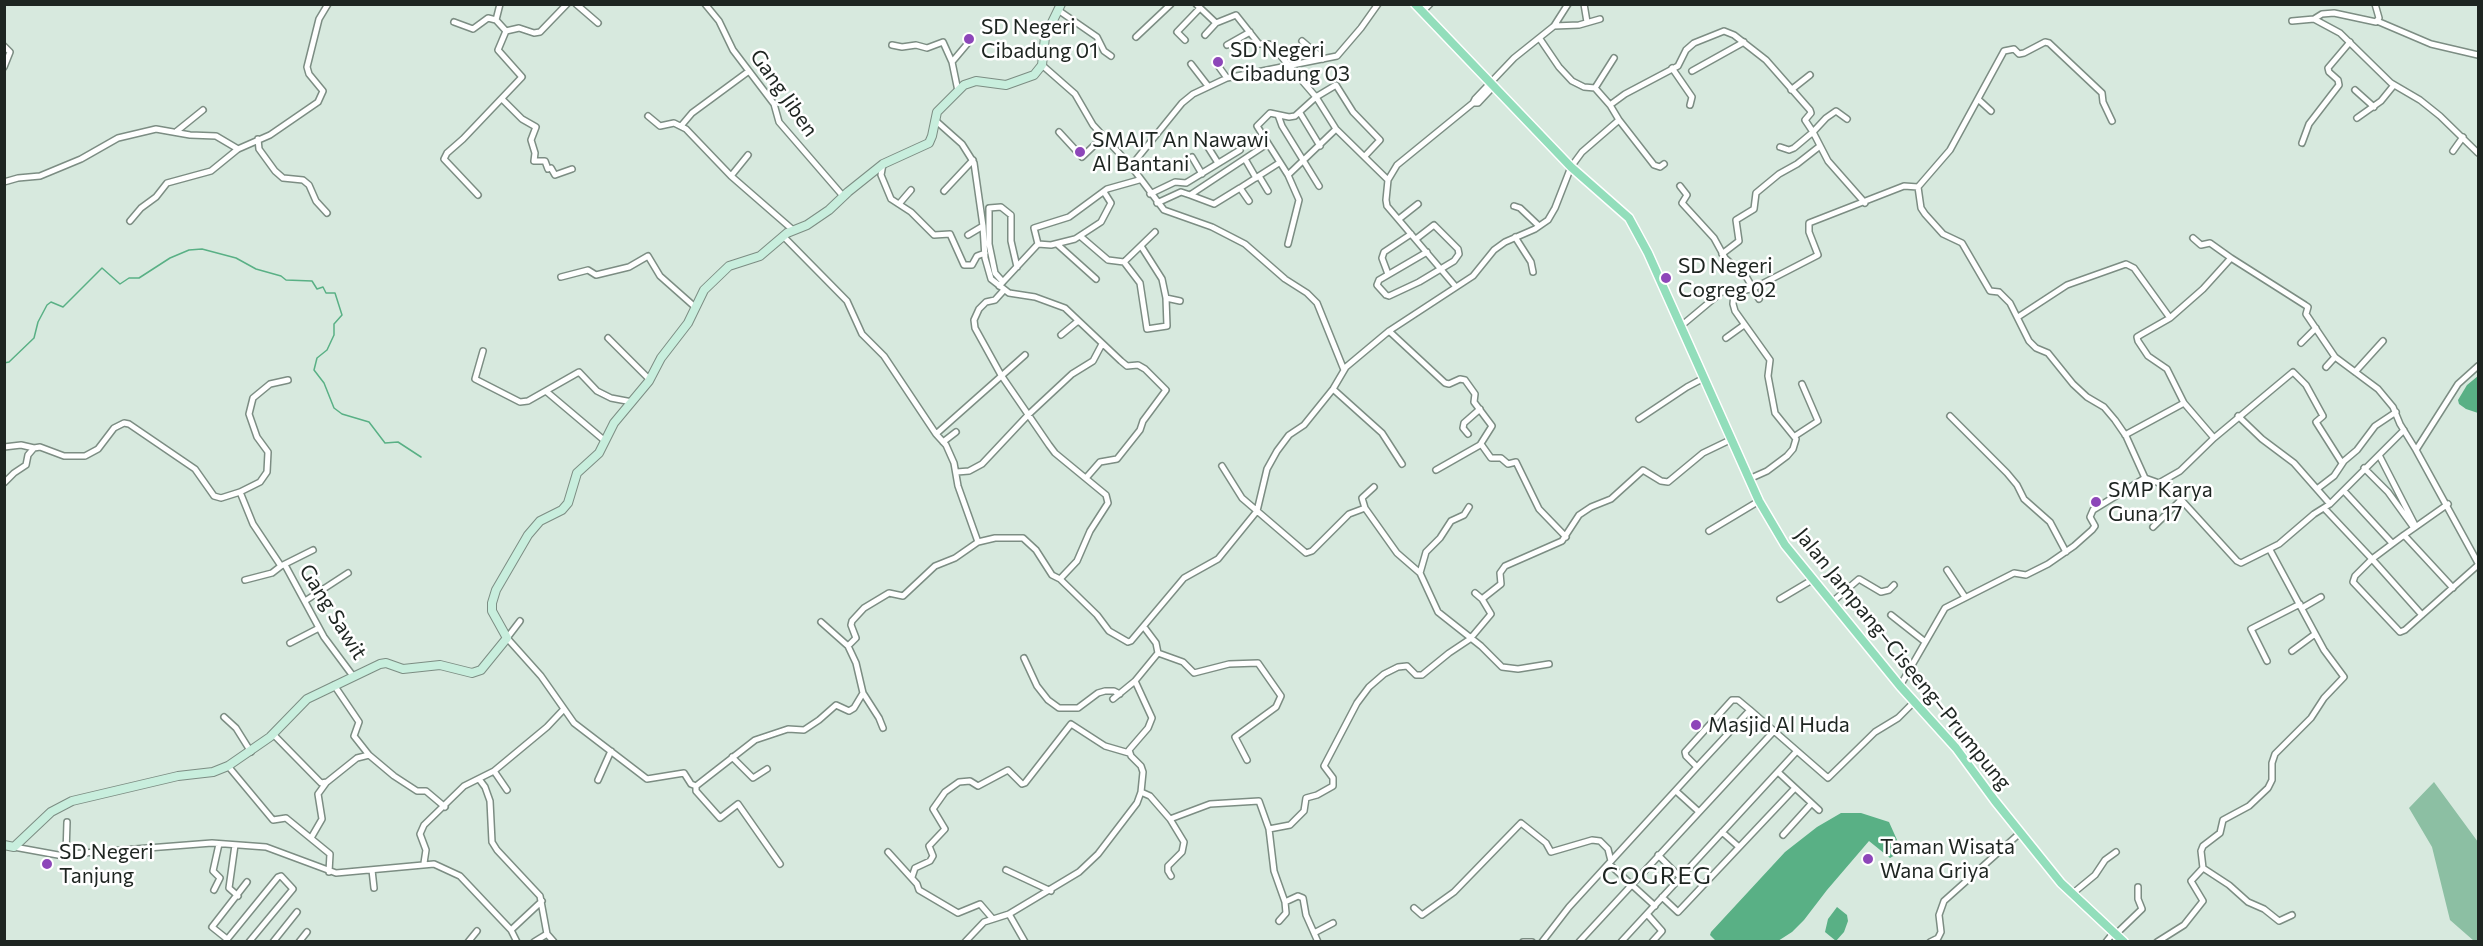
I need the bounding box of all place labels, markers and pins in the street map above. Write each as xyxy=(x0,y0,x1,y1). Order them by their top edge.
place label: SD Negeri Cibadung 01 xyxy=(981,14,1098,64)
marker: SD Negeri Cibadung 01 xyxy=(962,32,976,46)
place label: SD Negeri Cibadung 03 xyxy=(1230,37,1350,87)
marker: SD Negeri Cibadung 03 xyxy=(1211,55,1225,69)
place label: SMAIT An Nawawi Al Bantani xyxy=(1092,127,1269,177)
marker: SMAIT An Nawawi Al Bantani xyxy=(1073,145,1087,159)
place label: SD Negeri Cogreg 02 xyxy=(1678,253,1776,303)
marker: SD Negeri Cogreg 02 xyxy=(1659,271,1673,285)
place label: SMP Karya Guna 17 xyxy=(2108,477,2213,527)
marker: SMP Karya Guna 17 xyxy=(2089,495,2103,509)
place label: Masjid Al Huda xyxy=(1708,712,1850,738)
marker: Masjid Al Huda xyxy=(1689,718,1703,732)
place label: Taman Wisata Wana Griya xyxy=(1880,834,2015,884)
place label: SD Negeri Tanjung xyxy=(59,839,154,889)
marker: Taman Wisata Wana Griya xyxy=(1861,852,1875,866)
marker: SD Negeri Tanjung xyxy=(40,857,54,871)

